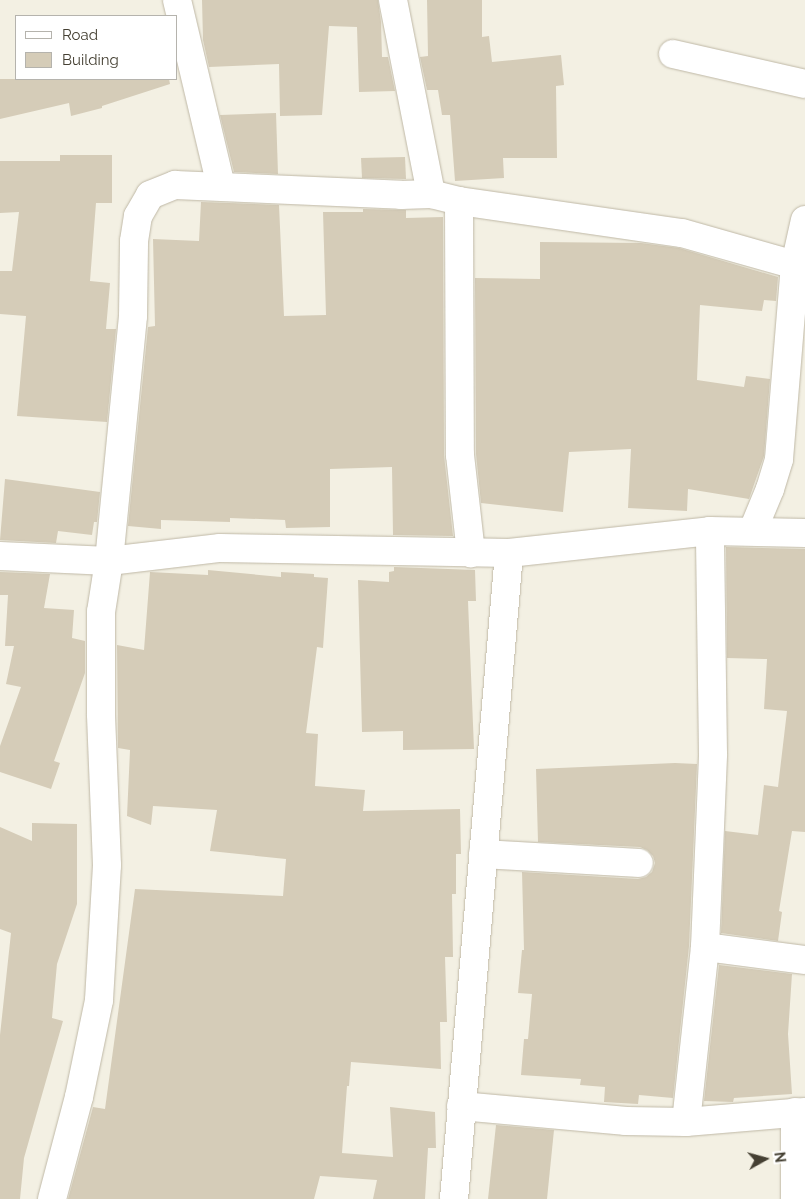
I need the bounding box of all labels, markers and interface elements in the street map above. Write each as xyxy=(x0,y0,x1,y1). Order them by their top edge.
legend xyxy=(15,15,178,80)
text: Road xyxy=(62,26,98,44)
text: Building xyxy=(62,51,119,69)
north arrow xyxy=(740,1134,790,1184)
text: N xyxy=(771,1151,788,1163)

